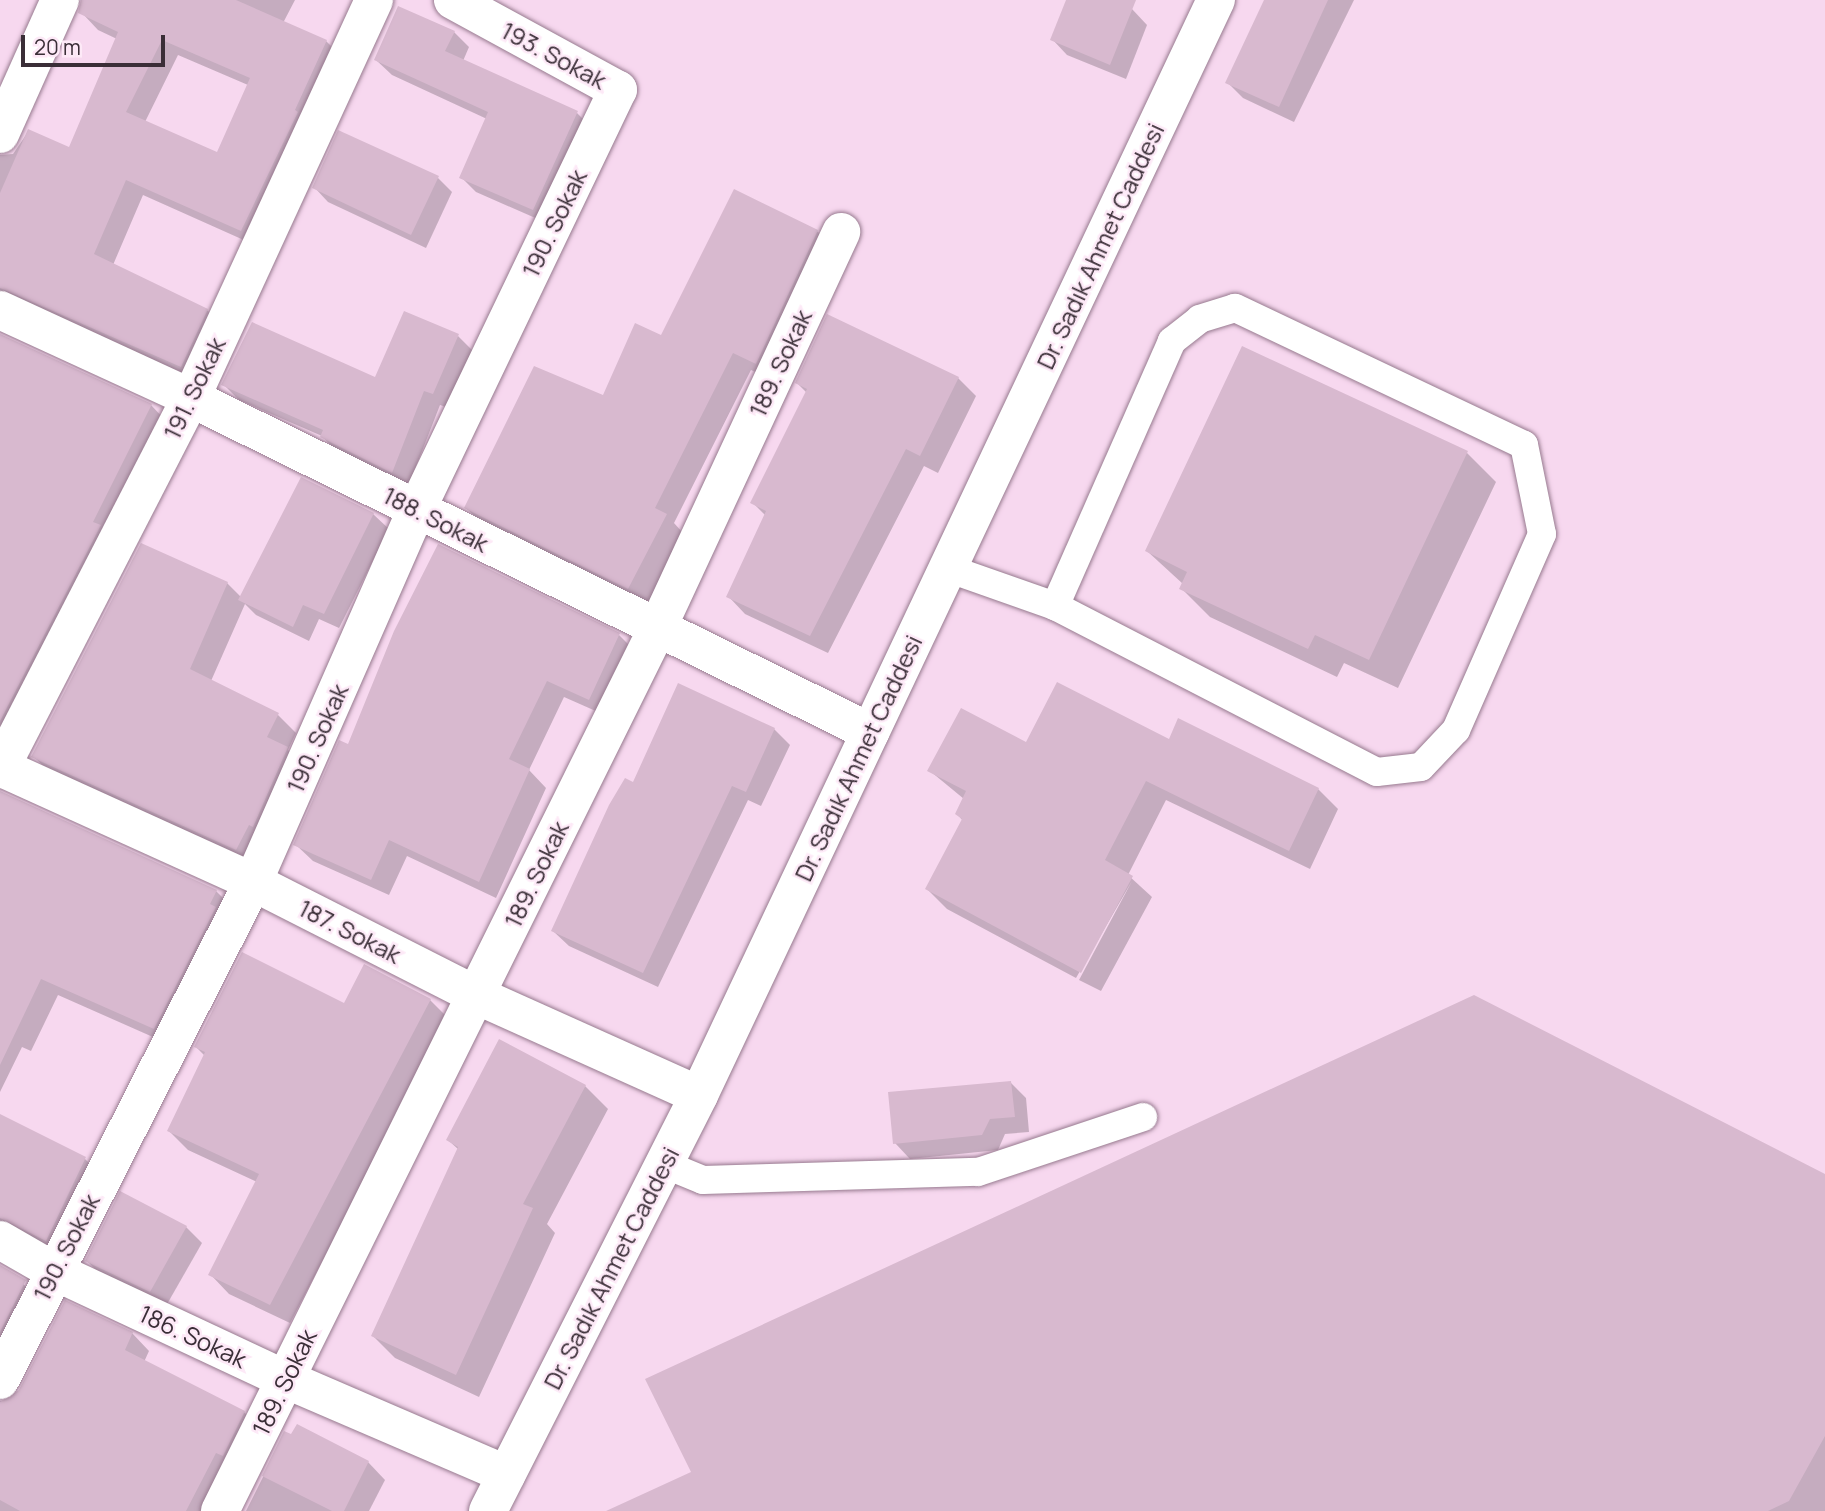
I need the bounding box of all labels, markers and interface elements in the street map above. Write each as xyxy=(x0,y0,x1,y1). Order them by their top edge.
street label: 193. Sokak xyxy=(497,15,611,95)
scale bar xyxy=(24,21,168,65)
text: 20 m xyxy=(34,33,81,61)
street label: Dr. Sadık Ahmet Caddesi xyxy=(1030,119,1170,373)
street label: 190. Sokak xyxy=(516,165,592,281)
street label: 189. Sokak xyxy=(743,305,817,421)
street label: 191. Sokak xyxy=(157,332,231,444)
street label: 188. Sokak xyxy=(379,480,493,558)
street label: Dr. Sadık Ahmet Caddesi xyxy=(788,631,928,885)
street label: 190. Sokak xyxy=(280,679,354,797)
street label: 189. Sokak xyxy=(498,816,574,932)
street label: 187. Sokak xyxy=(294,893,406,969)
street label: Dr. Sadık Ahmet Caddesi xyxy=(537,1142,685,1394)
street label: 190. Sokak xyxy=(27,1189,105,1305)
street label: 186. Sokak xyxy=(135,1299,251,1373)
street label: 189. Sokak xyxy=(246,1324,322,1440)

